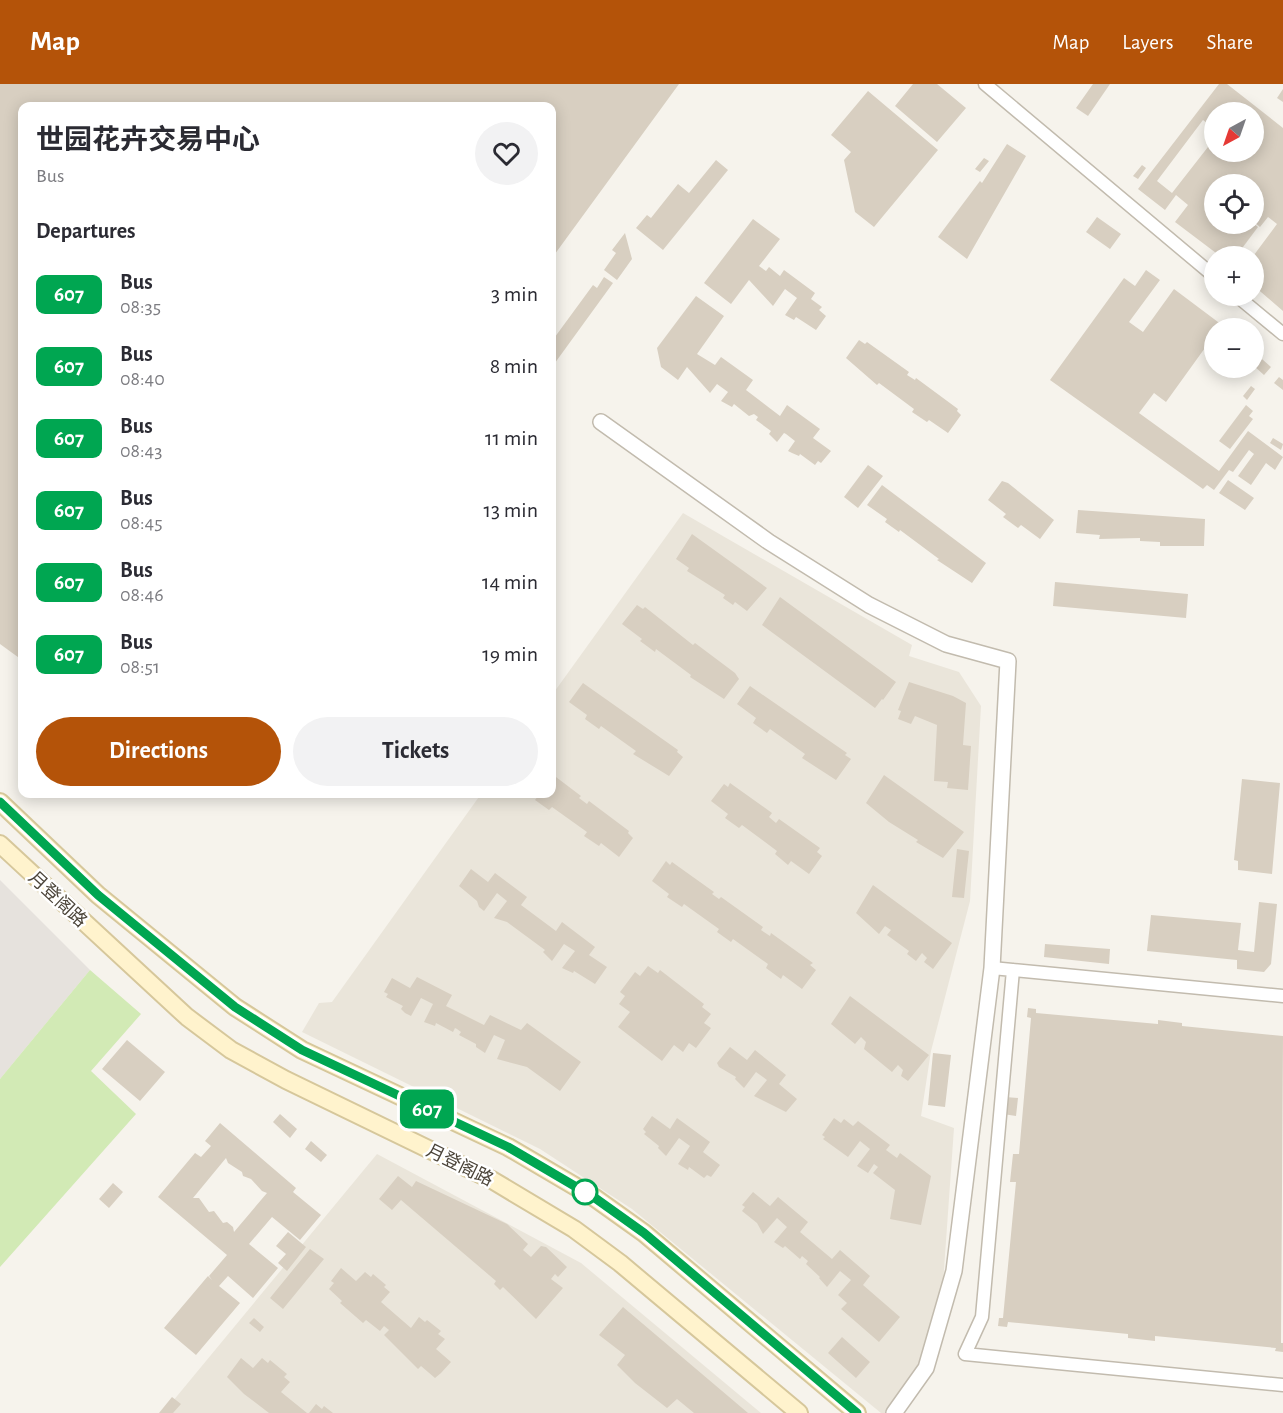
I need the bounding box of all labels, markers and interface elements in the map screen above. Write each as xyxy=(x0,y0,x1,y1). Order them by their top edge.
text: Map xyxy=(30,28,80,56)
text: Map xyxy=(1053,32,1089,53)
text: Layers xyxy=(1122,32,1173,53)
text: Share xyxy=(1206,32,1253,53)
north arrow xyxy=(1204,102,1264,162)
map controls xyxy=(1204,102,1264,378)
button: heart xyxy=(475,122,538,185)
text: 世园花卉交易中心 xyxy=(36,127,260,155)
text: Bus xyxy=(36,166,64,186)
button: locate xyxy=(1204,174,1264,234)
text: Departures xyxy=(36,220,136,242)
button: + xyxy=(1204,246,1264,306)
text: Bus xyxy=(120,271,153,293)
text: 3 min xyxy=(491,283,538,305)
text: 607 xyxy=(54,284,84,305)
text: 08:35 xyxy=(120,297,161,317)
button: − xyxy=(1204,318,1264,378)
text: Bus xyxy=(120,343,153,365)
text: 8 min xyxy=(490,355,538,377)
text: 607 xyxy=(54,356,84,377)
text: 08:40 xyxy=(120,369,165,389)
text: Bus xyxy=(120,415,153,437)
text: 11 min xyxy=(485,427,538,449)
text: 607 xyxy=(54,428,84,449)
text: 08:43 xyxy=(120,441,162,461)
text: Bus xyxy=(120,487,153,509)
text: 13 min xyxy=(483,499,538,521)
text: 607 xyxy=(54,500,84,521)
text: 08:45 xyxy=(120,513,163,533)
text: Bus xyxy=(120,559,153,581)
text: 14 min xyxy=(482,571,538,593)
text: 607 xyxy=(54,572,84,593)
text: 08:46 xyxy=(120,585,164,605)
text: Bus xyxy=(120,631,153,653)
text: 19 min xyxy=(482,643,538,665)
text: 607 xyxy=(54,644,84,665)
text: 08:51 xyxy=(120,657,160,677)
button: Directions xyxy=(36,717,281,786)
button: Tickets xyxy=(293,717,538,786)
street label: 月登阁路 xyxy=(25,867,91,931)
line badge: 607 xyxy=(392,1090,462,1128)
text: 607 xyxy=(412,1099,442,1120)
street label: 月登阁路 xyxy=(423,1140,497,1190)
unlabelled marker xyxy=(572,1179,598,1205)

